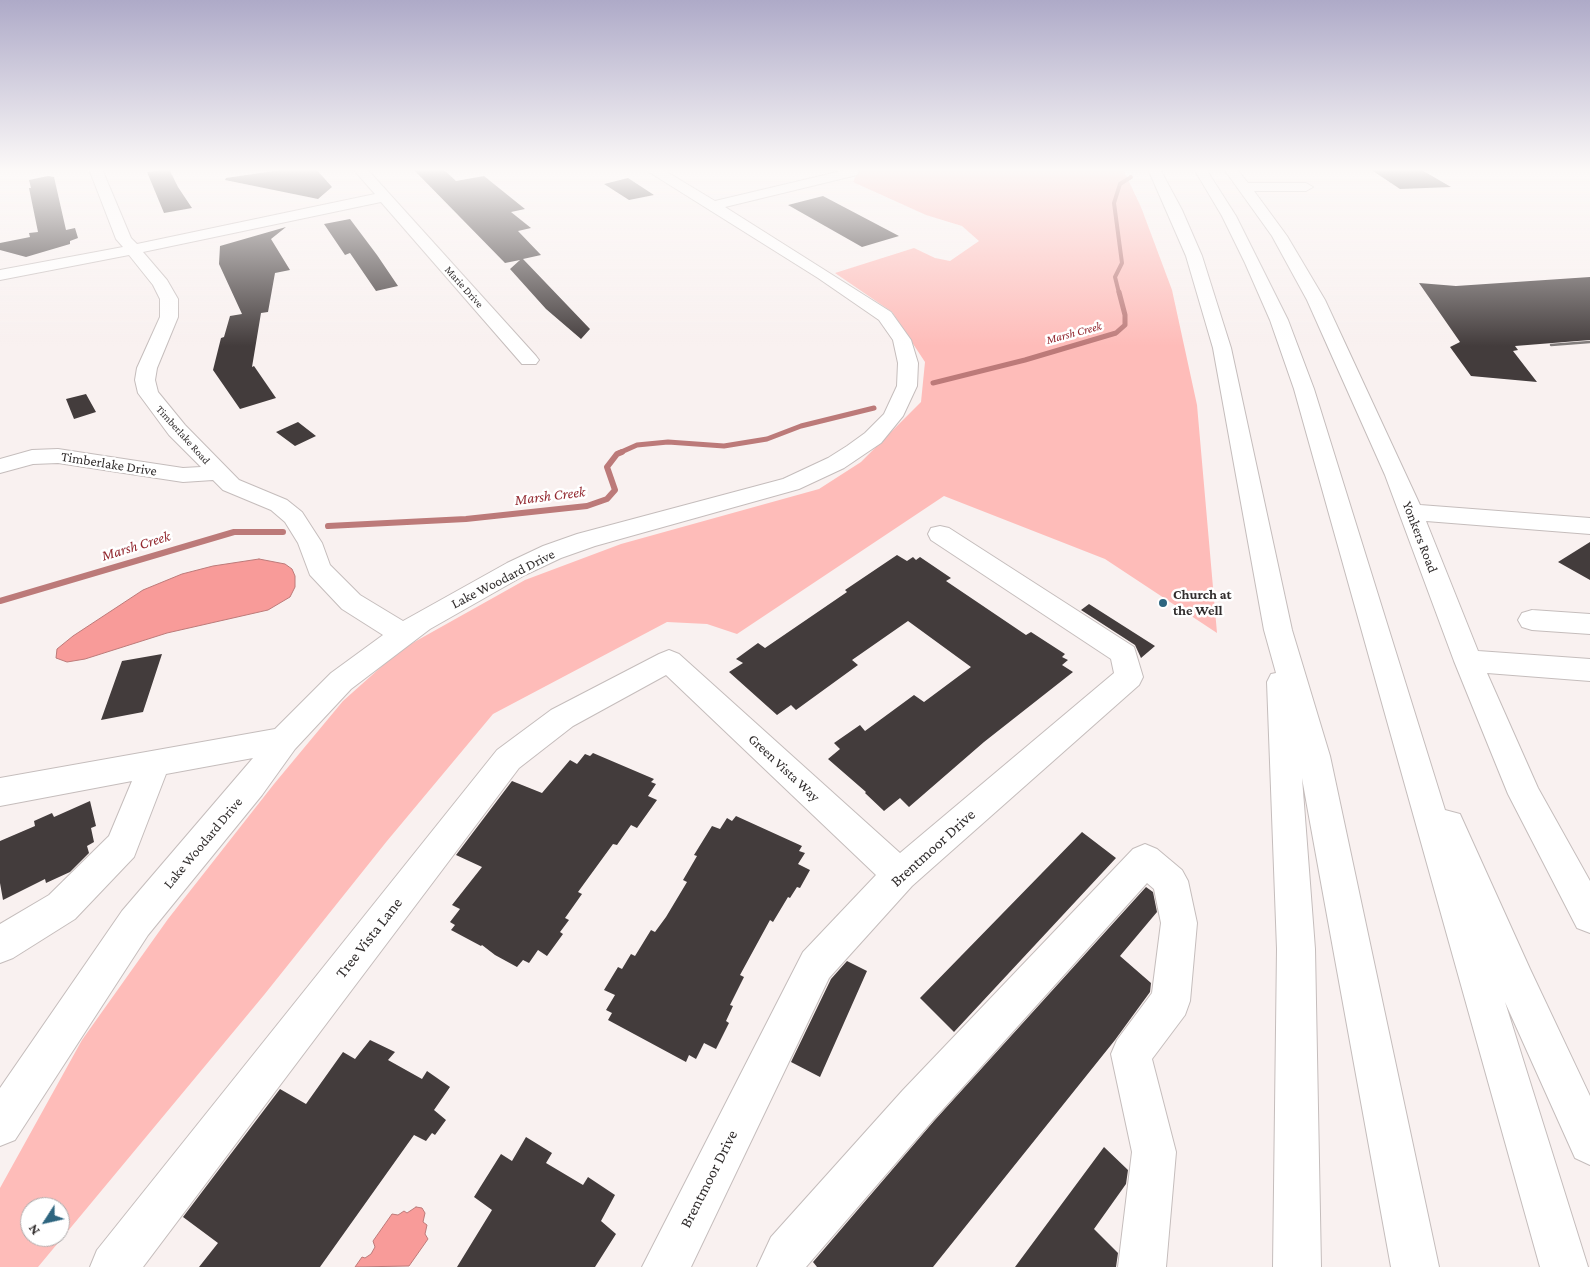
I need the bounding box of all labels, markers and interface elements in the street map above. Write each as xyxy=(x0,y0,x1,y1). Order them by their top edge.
street label: Marie Drive xyxy=(442,263,486,311)
water label: Marsh Creek xyxy=(1045,319,1103,347)
street label: Timberlake Road xyxy=(153,403,213,467)
street label: Timberlake Drive xyxy=(60,448,158,480)
water label: Marsh Creek xyxy=(514,483,586,509)
street label: Yonkers Road xyxy=(1399,499,1441,575)
water label: Marsh Creek xyxy=(99,527,173,565)
street label: Lake Woodard Drive xyxy=(448,546,558,612)
place label: Church at the Well xyxy=(1173,587,1232,620)
marker: Church at the Well xyxy=(1157,597,1169,609)
street label: Green Vista Way xyxy=(745,731,823,805)
street label: Lake Woodard Drive xyxy=(160,794,246,892)
street label: Brentmoor Drive xyxy=(887,805,979,891)
street label: Tree Vista Lane xyxy=(332,894,406,982)
street label: Brentmoor Drive xyxy=(676,1127,742,1231)
north arrow xyxy=(20,1197,70,1247)
text: N xyxy=(24,1222,43,1239)

